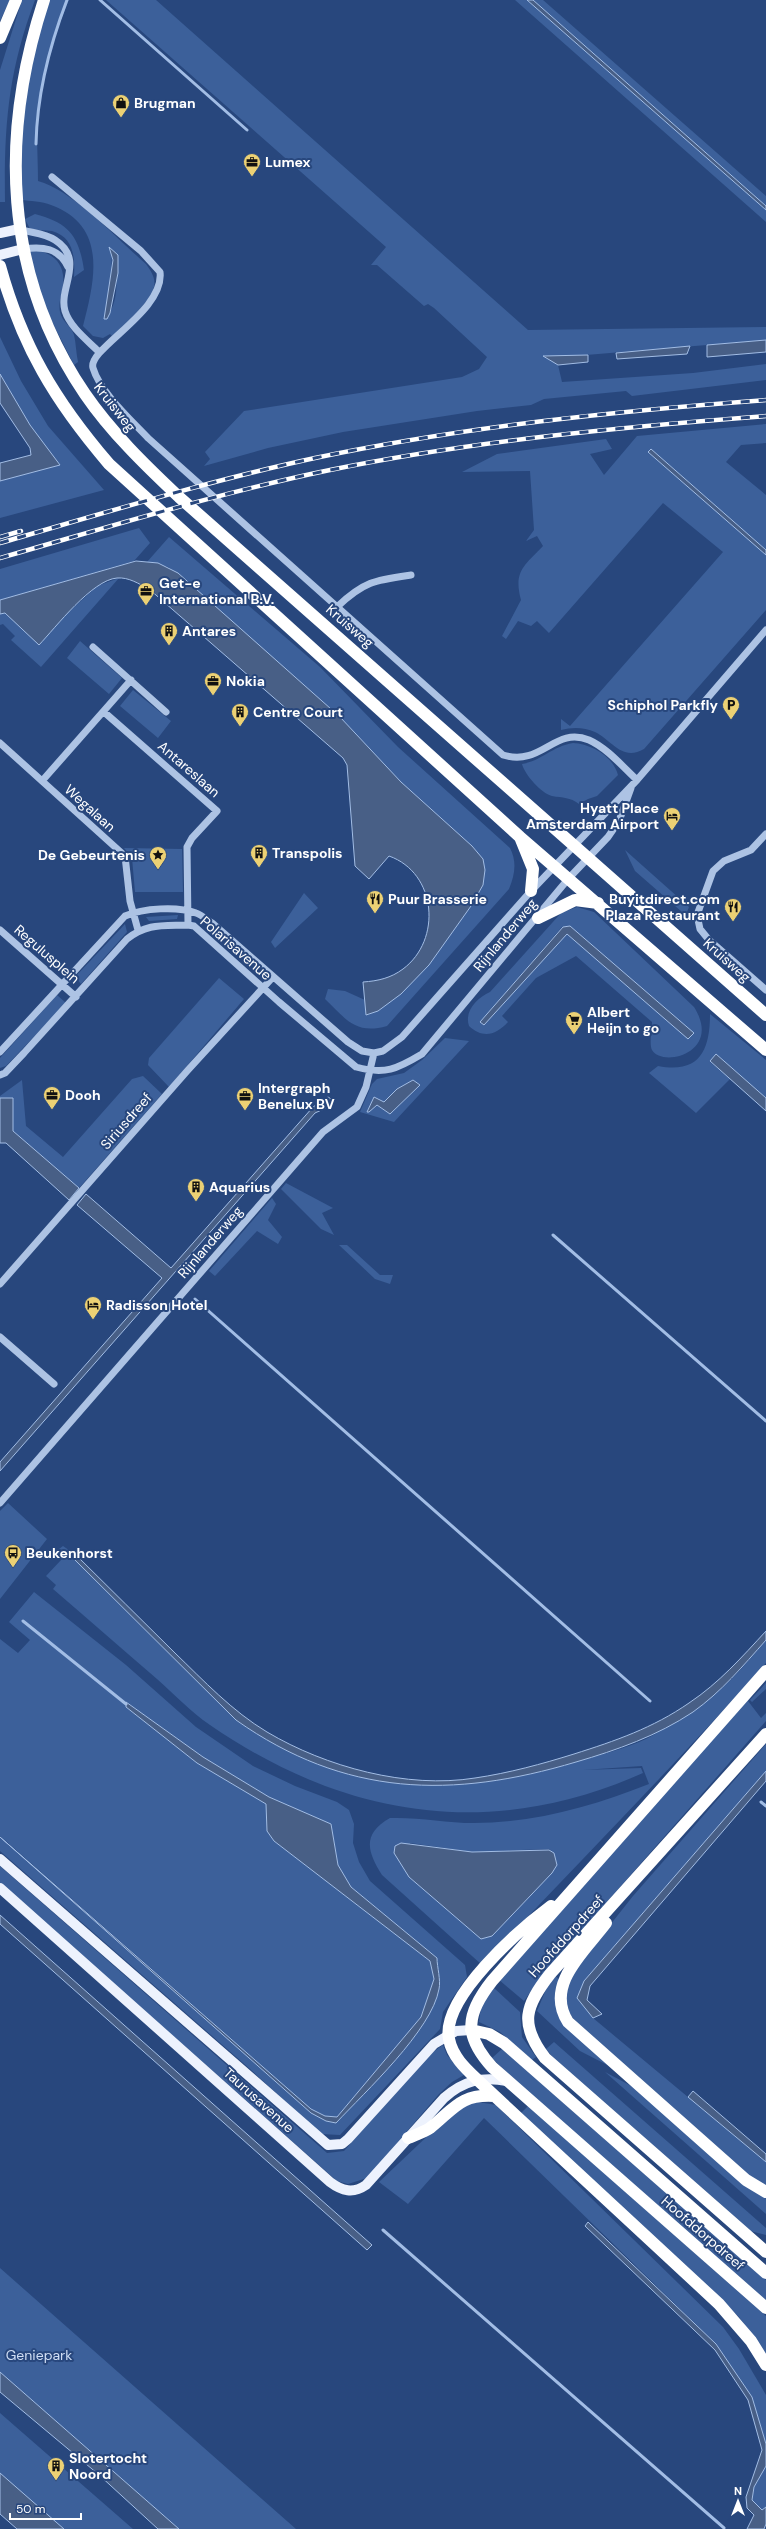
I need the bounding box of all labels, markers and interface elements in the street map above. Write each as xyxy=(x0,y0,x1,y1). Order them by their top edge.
shop icon: Brugman xyxy=(111,93,131,118)
place label: Brugman xyxy=(134,94,196,112)
office icon: Lumex xyxy=(242,152,262,177)
place label: Lumex xyxy=(265,153,311,171)
street label: Kruisweg xyxy=(90,379,140,435)
place label: Get-e International B.V. xyxy=(159,574,274,608)
office icon: Get-e International B.V. xyxy=(136,581,156,606)
street label: Kruisweg xyxy=(322,600,378,652)
building icon: Antares xyxy=(159,621,179,646)
place label: Antares xyxy=(182,622,236,640)
office icon: Nokia xyxy=(203,671,223,696)
place label: Nokia xyxy=(226,672,265,690)
parking icon: Schiphol Parkfly xyxy=(721,695,741,720)
place label: Schiphol Parkfly xyxy=(608,696,719,714)
building icon: Centre Court xyxy=(230,702,250,727)
place label: Centre Court xyxy=(253,703,343,721)
street label: Antareslaan xyxy=(154,737,224,801)
street label: Wegalaan xyxy=(61,780,119,836)
place label: Hyatt Place Amsterdam Airport xyxy=(526,799,659,833)
hotel icon: Hyatt Place Amsterdam Airport xyxy=(662,806,682,831)
building icon: Transpolis xyxy=(249,843,269,868)
place label: Transpolis xyxy=(272,844,342,862)
place icon: De Gebeurtenis xyxy=(148,845,168,870)
place label: De Gebeurtenis xyxy=(38,846,145,864)
restaurant icon: Puur Brasserie xyxy=(365,889,385,914)
place label: Puur Brasserie xyxy=(388,890,487,908)
place label: Buyitdirect.com Plaza Restaurant xyxy=(606,890,720,924)
street label: Rijnlanderweg xyxy=(469,895,541,975)
restaurant icon: Buyitdirect.com Plaza Restaurant xyxy=(723,897,743,922)
street label: Polarisavenue xyxy=(197,912,275,984)
street label: Regulusplein xyxy=(11,921,83,987)
street label: Kruisweg xyxy=(700,934,755,986)
place label: Albert Heijn to go xyxy=(587,1003,659,1037)
supermarket icon: Albert Heijn to go xyxy=(564,1010,584,1035)
place label: Intergraph Benelux BV xyxy=(258,1079,335,1113)
office icon: Dooh xyxy=(42,1085,62,1110)
place label: Dooh xyxy=(65,1086,101,1104)
office icon: Intergraph Benelux BV xyxy=(235,1086,255,1111)
street label: Siriusdreef xyxy=(96,1089,156,1153)
building icon: Aquarius xyxy=(186,1177,206,1202)
place label: Aquarius xyxy=(209,1178,270,1196)
street label: Rijnlanderweg xyxy=(174,1202,246,1282)
hotel icon: Radisson Hotel xyxy=(83,1295,103,1320)
place label: Radisson Hotel xyxy=(106,1296,207,1314)
bus stop icon: Beukenhorst xyxy=(3,1543,23,1568)
place label: Beukenhorst xyxy=(26,1544,113,1562)
street label: Hoofddorpdreef xyxy=(524,1891,608,1981)
street label: Taurusavenue xyxy=(220,2064,298,2137)
street label: Hoofddorpdreef xyxy=(658,2192,749,2274)
park label: Geniepark xyxy=(6,2346,72,2364)
place label: Slotertocht Noord xyxy=(69,2449,147,2483)
building icon: Slotertocht Noord xyxy=(46,2456,66,2481)
north arrow xyxy=(718,2481,758,2521)
text: N xyxy=(734,2484,742,2498)
scale bar xyxy=(10,2495,81,2521)
text: 50 m xyxy=(16,2501,45,2517)

